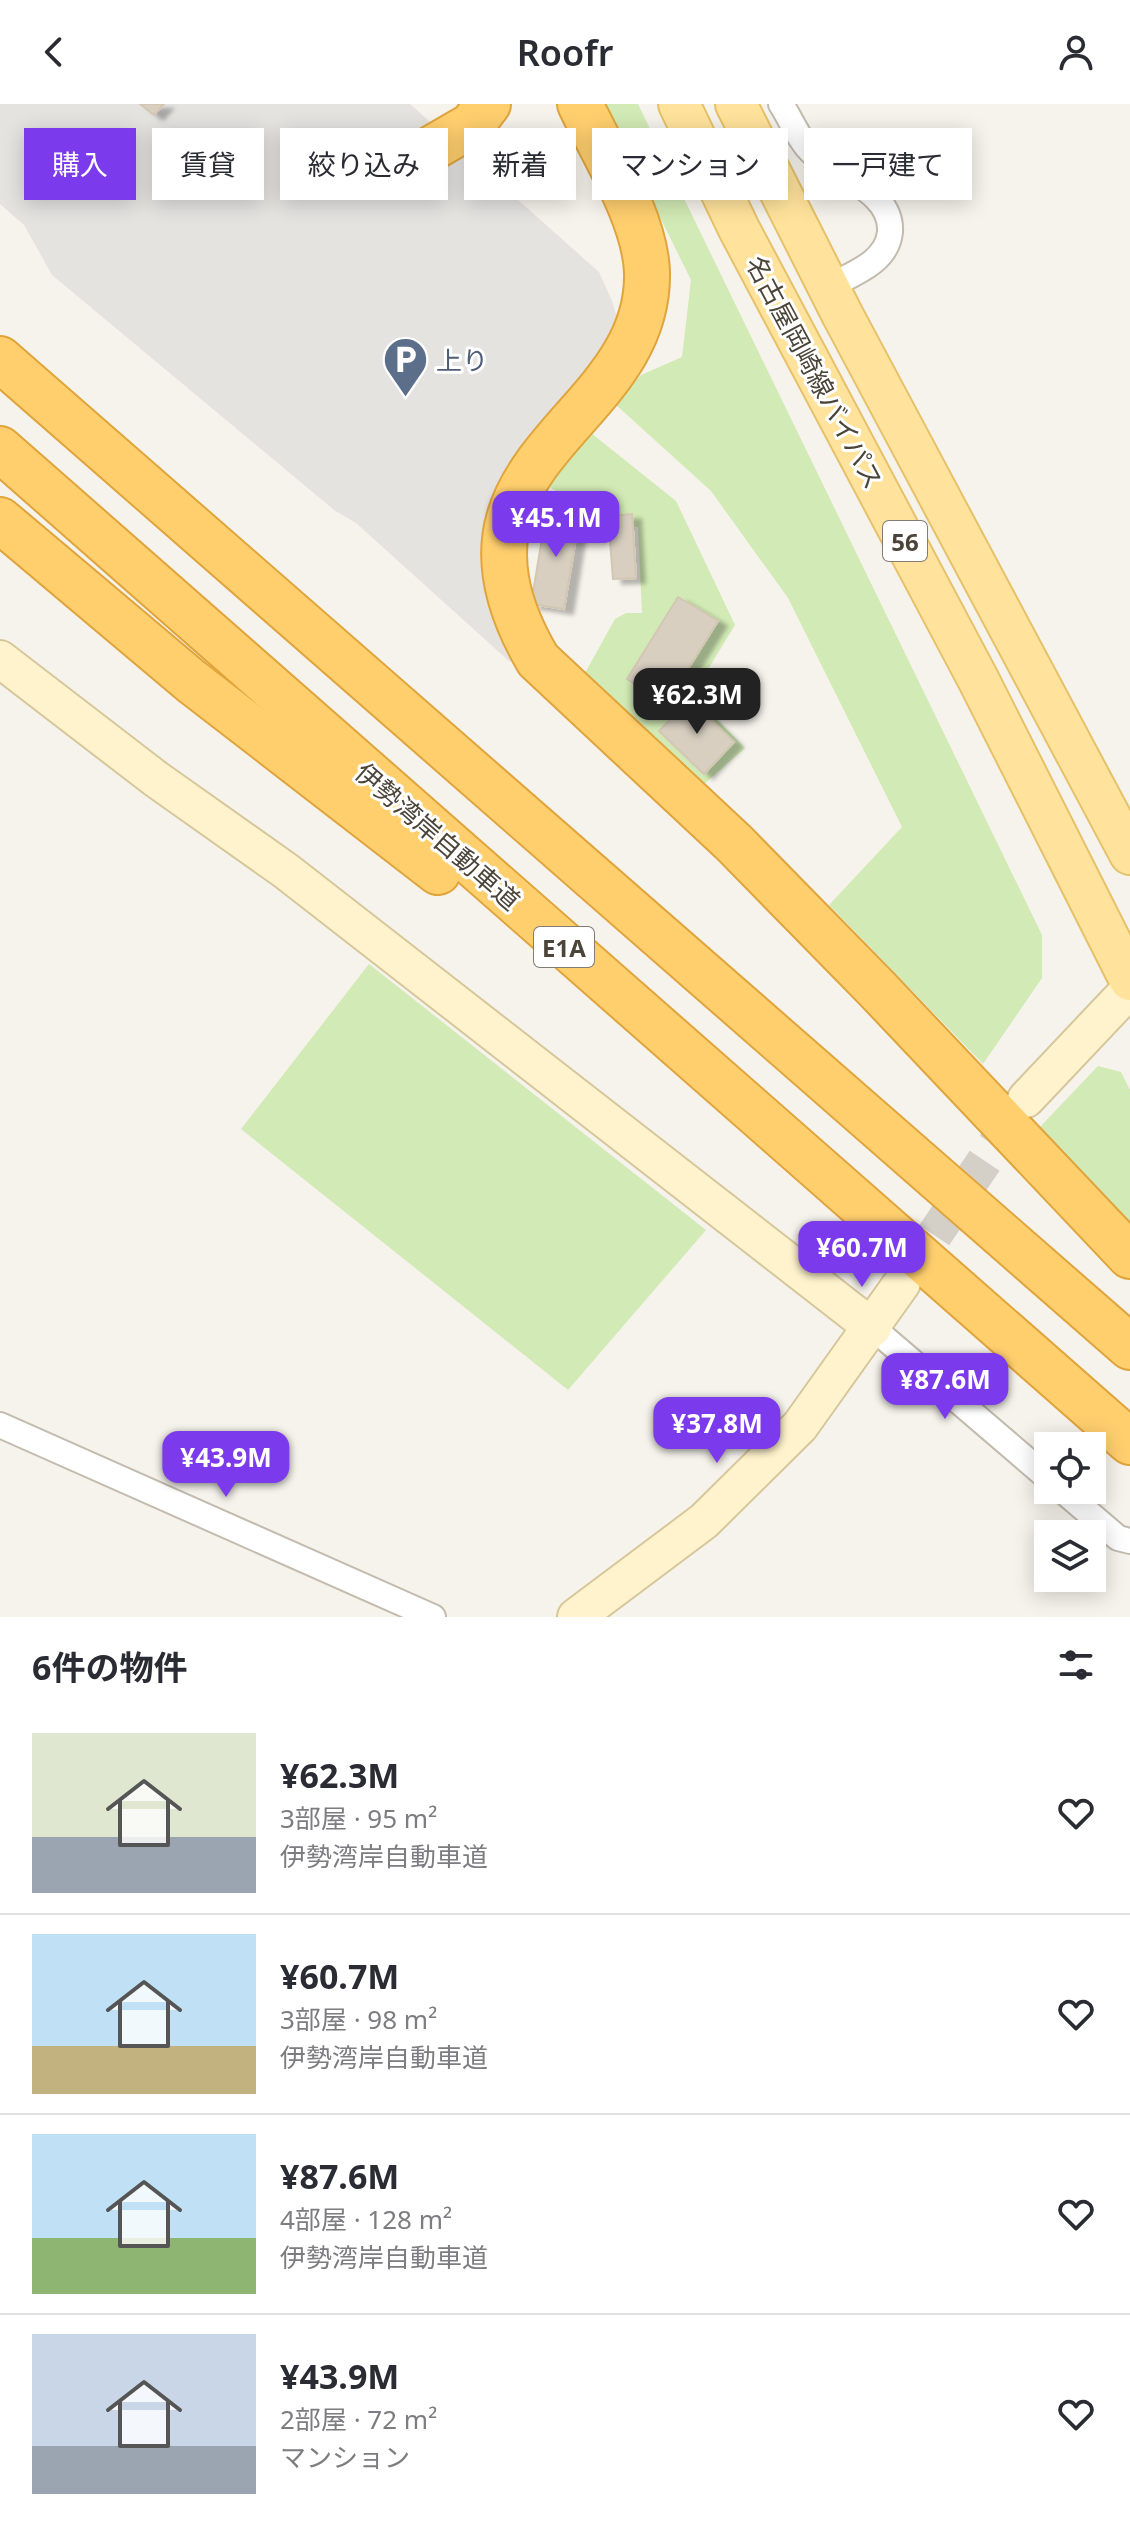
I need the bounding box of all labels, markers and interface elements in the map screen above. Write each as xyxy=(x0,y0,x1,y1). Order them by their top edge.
text: Roofr xyxy=(517,28,613,77)
icon: back xyxy=(32,30,76,74)
icon: person xyxy=(1054,30,1098,74)
chip: 購入 xyxy=(24,128,136,200)
chip: 賃貸 xyxy=(152,128,264,200)
chip: 絞り込み xyxy=(280,128,448,200)
chip: 新着 xyxy=(464,128,576,200)
chip: マンション xyxy=(592,128,788,200)
chip: 一戸建て xyxy=(804,128,972,200)
street label: 名古屋岡崎線バイパス xyxy=(738,249,892,495)
parking icon: 上り xyxy=(381,336,429,399)
place label: 上り xyxy=(436,342,488,378)
pin: ¥45.1M xyxy=(491,491,621,559)
text: ¥45.1M xyxy=(510,499,602,535)
road number: 56 xyxy=(883,521,927,561)
pin: ¥62.3M xyxy=(632,668,762,736)
text: ¥62.3M xyxy=(651,676,743,712)
street label: 伊勢湾岸自動車道 xyxy=(348,754,528,918)
road number: E1A xyxy=(534,927,594,967)
pin: ¥60.7M xyxy=(797,1221,927,1289)
text: ¥60.7M xyxy=(816,1229,908,1265)
pin: ¥87.6M xyxy=(880,1353,1010,1421)
text: ¥87.6M xyxy=(899,1361,991,1397)
pin: ¥37.8M xyxy=(652,1397,782,1465)
text: ¥37.8M xyxy=(671,1405,763,1441)
pin: ¥43.9M xyxy=(161,1431,291,1499)
map controls xyxy=(1034,1432,1106,1592)
button: locate xyxy=(1034,1432,1106,1504)
text: ¥43.9M xyxy=(180,1439,272,1475)
button: layers xyxy=(1034,1520,1106,1592)
icon: filters xyxy=(1054,1643,1098,1687)
text: 6件の物件 xyxy=(32,1644,187,1690)
text: ¥62.3M xyxy=(280,1752,399,1798)
icon: home xyxy=(96,1765,192,1861)
icon: heart xyxy=(1054,1791,1098,1835)
text: 3部屋 · 95 m² xyxy=(280,1800,437,1836)
text: 伊勢湾岸自動車道 xyxy=(280,1838,488,1874)
text: ¥60.7M xyxy=(280,1953,399,1999)
icon: home xyxy=(96,1966,192,2062)
icon: heart xyxy=(1054,1992,1098,2036)
text: 3部屋 · 98 m² xyxy=(280,2001,437,2037)
text: 伊勢湾岸自動車道 xyxy=(280,2039,488,2075)
text: ¥87.6M xyxy=(280,2153,399,2199)
icon: home xyxy=(96,2166,192,2262)
icon: heart xyxy=(1054,2192,1098,2236)
text: 4部屋 · 128 m² xyxy=(280,2201,452,2237)
text: 伊勢湾岸自動車道 xyxy=(280,2239,488,2275)
text: ¥43.9M xyxy=(280,2353,399,2399)
icon: home xyxy=(96,2366,192,2462)
icon: heart xyxy=(1054,2392,1098,2436)
text: 2部屋 · 72 m² xyxy=(280,2401,437,2437)
text: マンション xyxy=(280,2439,410,2475)

